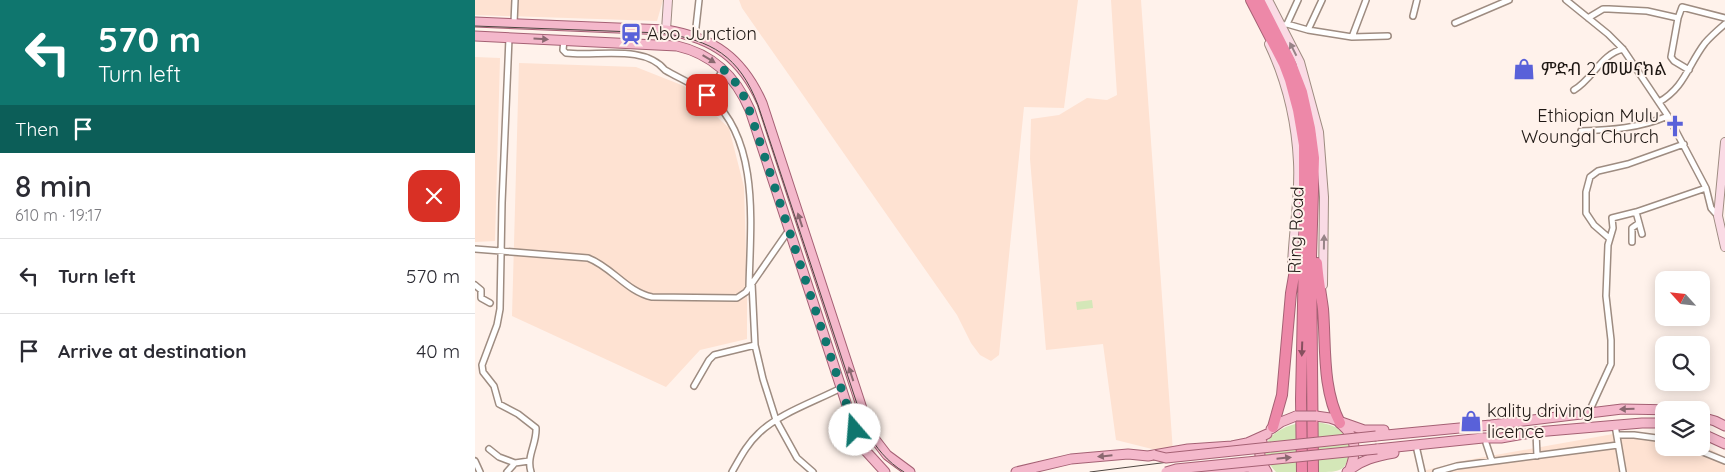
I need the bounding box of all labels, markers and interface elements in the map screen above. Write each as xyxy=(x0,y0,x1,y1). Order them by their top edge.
text: 570 m xyxy=(98,17,201,61)
icon: left xyxy=(15,20,80,85)
station icon: Abo Junction xyxy=(618,21,644,47)
place label: Abo Junction xyxy=(647,22,757,45)
one-way arrow xyxy=(533,35,549,43)
one-way arrow xyxy=(1289,42,1297,56)
one-way arrow xyxy=(702,54,715,64)
shop icon: ምድብ 2 መሠናክል xyxy=(1511,56,1537,82)
place label: ምድብ 2 መሠናክል xyxy=(1541,57,1666,80)
text: Turn left xyxy=(98,60,181,88)
pin xyxy=(686,74,728,116)
icon: arrive xyxy=(693,81,721,109)
place label: Ethiopian Mulu Woungal Church xyxy=(1521,104,1659,148)
church icon: Ethiopian Mulu Woungal Church xyxy=(1662,113,1688,139)
icon: arrive xyxy=(69,115,97,143)
text: Then xyxy=(15,117,59,141)
text: 8 min xyxy=(15,167,92,205)
button: close xyxy=(408,170,460,222)
street label: Ring Road xyxy=(1282,186,1309,274)
text: 610 m · 19:17 xyxy=(15,205,102,225)
one-way arrow xyxy=(796,212,803,227)
one-way arrow xyxy=(1321,234,1329,250)
icon: left xyxy=(15,262,43,290)
text: Turn left xyxy=(58,264,136,288)
text: 570 m xyxy=(406,264,460,288)
north arrow xyxy=(1655,271,1710,326)
map controls xyxy=(1655,271,1710,456)
button: search xyxy=(1655,336,1710,391)
icon: arrive xyxy=(15,337,43,365)
text: Arrive at destination xyxy=(58,339,247,363)
text: 40 m xyxy=(416,339,460,363)
one-way arrow xyxy=(1297,341,1305,357)
one-way arrow xyxy=(847,366,855,381)
place label: kality driving licence xyxy=(1487,399,1593,443)
button: layers xyxy=(1655,401,1710,456)
position arrow xyxy=(828,403,880,455)
one-way arrow xyxy=(1619,405,1635,413)
shop icon: kality driving licence xyxy=(1458,408,1484,434)
one-way arrow xyxy=(1097,452,1113,460)
one-way arrow xyxy=(1276,454,1292,462)

